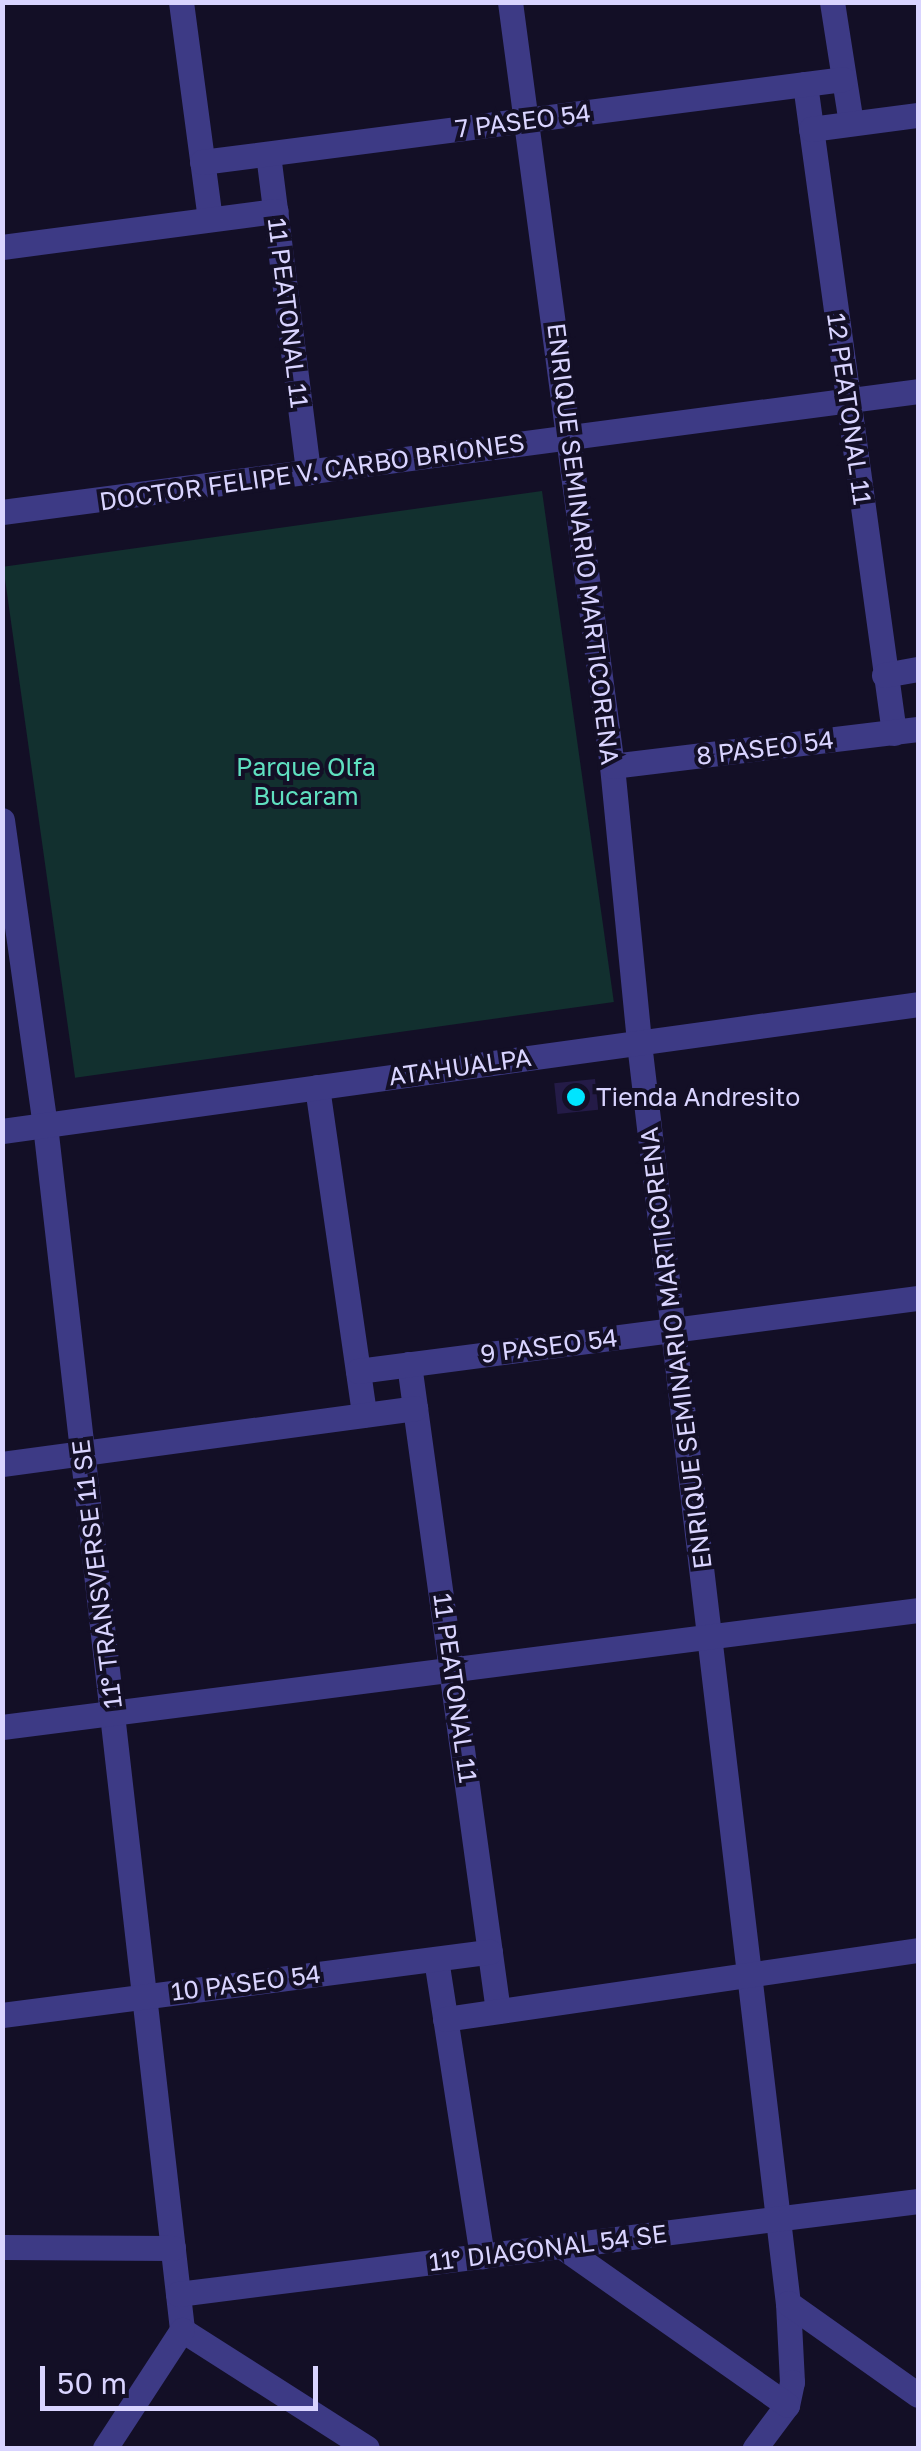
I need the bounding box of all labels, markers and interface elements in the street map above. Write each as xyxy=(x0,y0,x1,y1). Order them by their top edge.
street label: 7 PASEO 54 xyxy=(454,98,592,144)
street label: 11 PEATONAL 11 xyxy=(261,216,315,410)
street label: 12 PEATONAL 11 xyxy=(821,311,877,507)
street label: ENRIQUE SEMINARIO MARTICORENA xyxy=(541,321,625,767)
street label: DOCTOR FELIPE V. CARBO BRIONES xyxy=(97,427,527,517)
street label: 8 PASEO 54 xyxy=(695,725,835,771)
park label: Parque Olfa Bucaram xyxy=(236,753,376,812)
street label: ATAHUALPA xyxy=(387,1042,533,1092)
place label: Tienda Andresito xyxy=(596,1082,800,1112)
marker: Tienda Andresito xyxy=(565,1086,587,1108)
street label: ENRIQUE SEMINARIO MARTICORENA xyxy=(634,1125,718,1571)
street label: 9 PASEO 54 xyxy=(479,1323,619,1369)
street label: 11° TRANSVERSE 11 SE xyxy=(66,1438,128,1710)
street label: 11 PEATONAL 11 xyxy=(427,1591,483,1785)
street label: 10 PASEO 54 xyxy=(170,1959,322,2007)
street label: 11° DIAGONAL 54 SE xyxy=(427,2219,669,2277)
scale bar xyxy=(45,2346,322,2408)
text: 50 m xyxy=(57,2365,127,2401)

